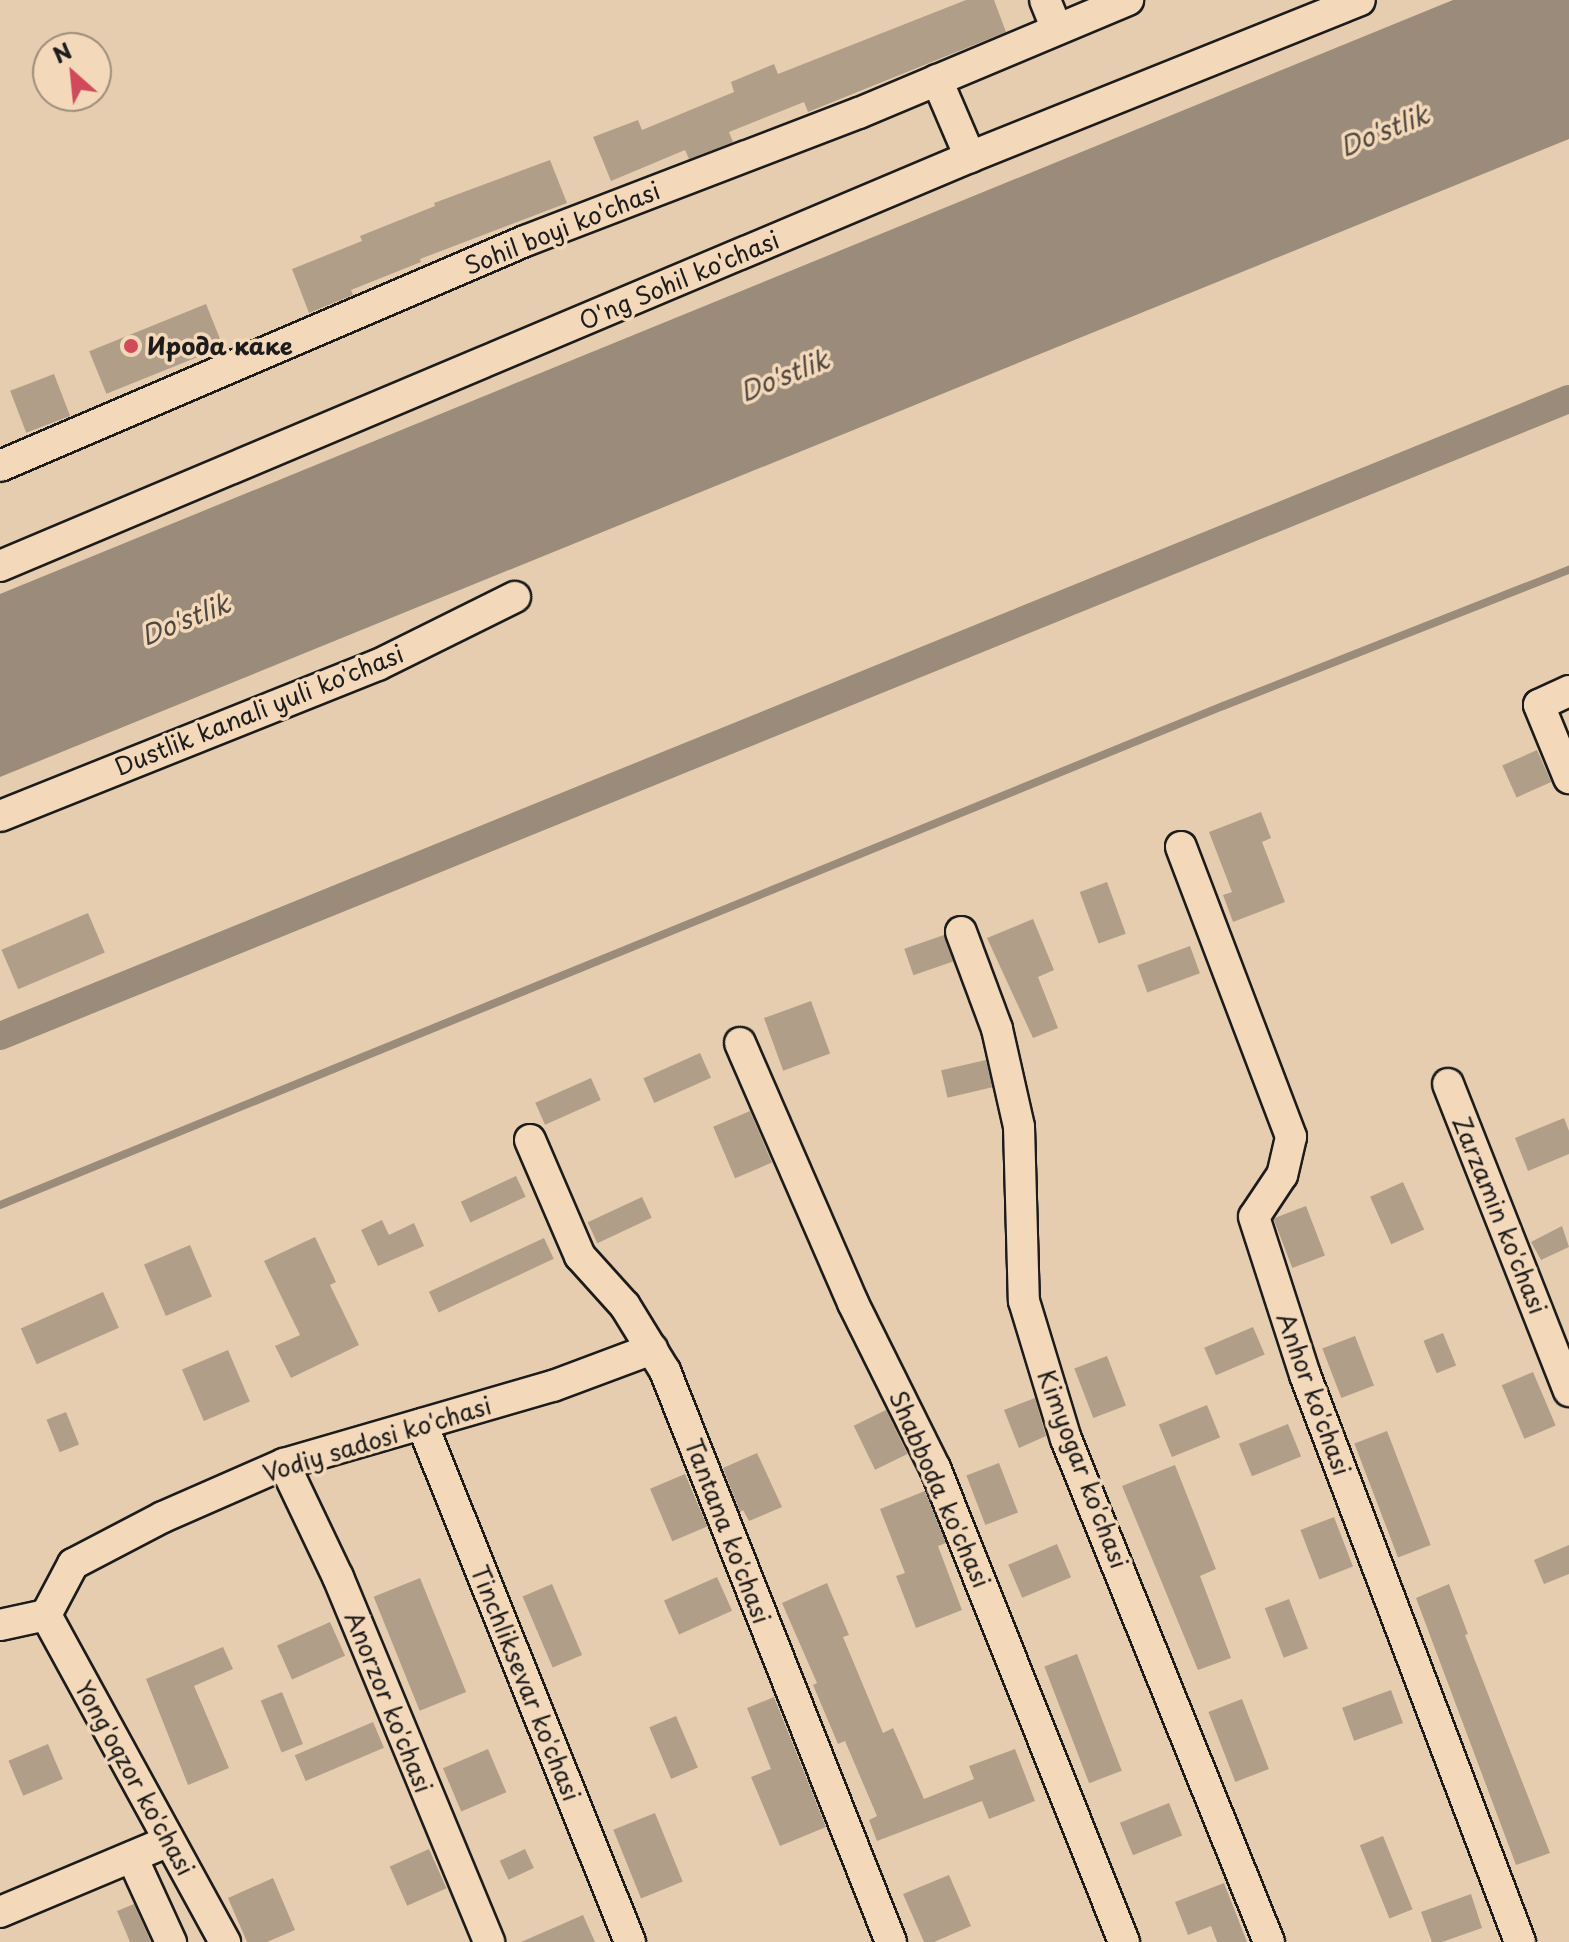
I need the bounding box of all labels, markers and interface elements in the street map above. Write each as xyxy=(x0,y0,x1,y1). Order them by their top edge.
north arrow xyxy=(32,32,112,112)
text: N xyxy=(47,33,77,71)
water label: Do'stlik xyxy=(1335,98,1433,162)
street label: Sohil boyi ko'chasi xyxy=(459,175,665,281)
street label: O'ng Sohil ko'chasi xyxy=(574,225,784,335)
place label: Ирода каке xyxy=(147,332,293,360)
marker: Ирода каке xyxy=(122,337,140,355)
water label: Do'stlik xyxy=(735,343,833,407)
water label: Do'stlik xyxy=(136,587,234,651)
street label: Dustlik kanali yuli ko'chasi xyxy=(110,639,408,781)
street label: Zarzamin ko'chasi xyxy=(1447,1112,1553,1318)
street label: Anhor ko'chasi xyxy=(1271,1308,1357,1480)
street label: Kimyogar ko'chasi xyxy=(1032,1365,1134,1573)
street label: Shabboda ko'chasi xyxy=(884,1386,996,1592)
street label: Vodiy sadosi ko'chasi xyxy=(259,1390,495,1488)
street label: Tantana ko'chasi xyxy=(679,1434,777,1628)
street label: Tinchliksevar ko'chasi xyxy=(465,1561,587,1805)
street label: Anorzor ko'chasi xyxy=(340,1607,438,1797)
street label: Yong'oqzor ko'chasi xyxy=(69,1675,201,1881)

